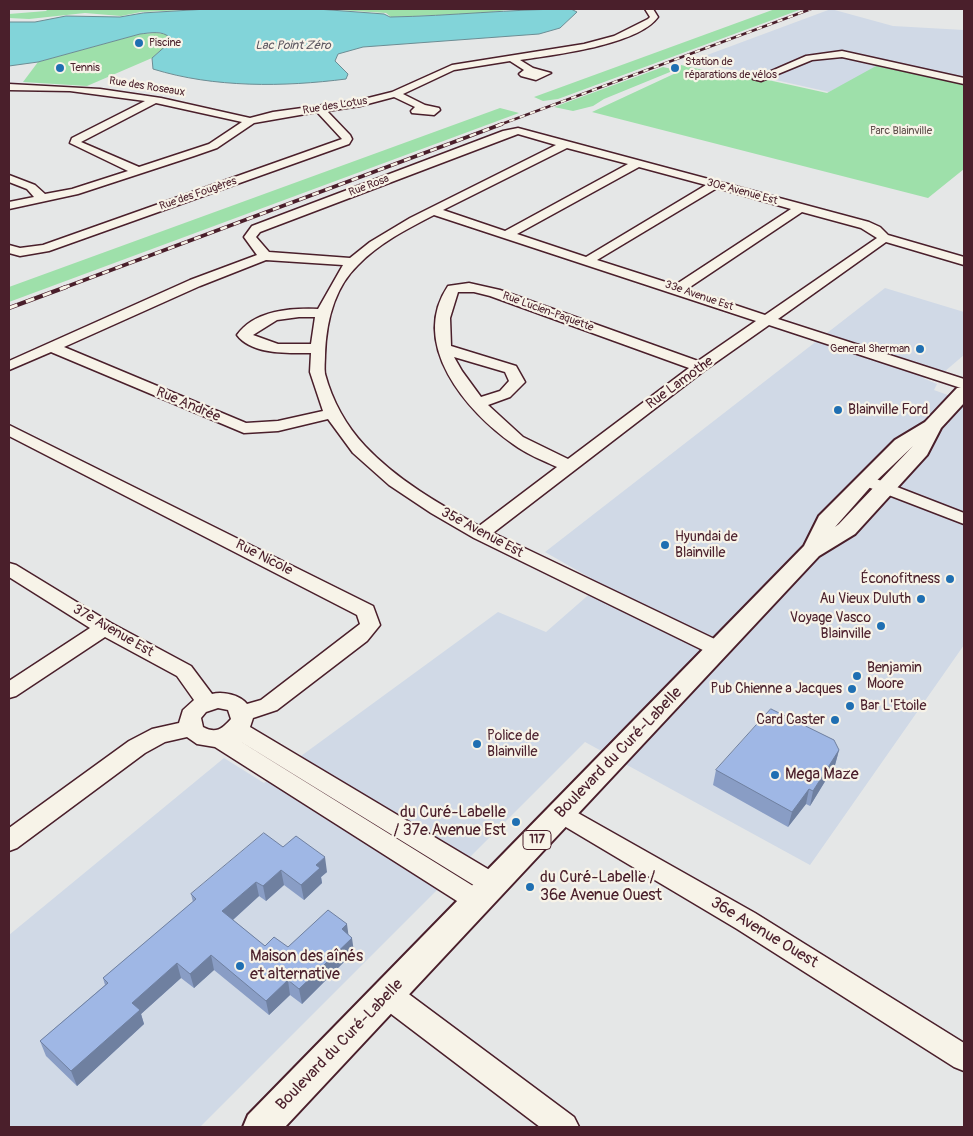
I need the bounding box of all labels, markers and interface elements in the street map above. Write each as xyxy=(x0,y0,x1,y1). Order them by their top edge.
place label: Piscine xyxy=(149,36,181,50)
marker: Piscine xyxy=(133,37,145,49)
water label: Lac Point Zéro xyxy=(255,39,331,53)
place label: Station de réparations de vélos xyxy=(685,55,777,81)
place label: Tennis xyxy=(70,61,100,75)
marker: Tennis xyxy=(54,62,66,74)
marker: Station de réparations de vélos xyxy=(669,62,681,74)
street label: Rue des Roseaux xyxy=(108,74,186,100)
street label: Rue des Lotus xyxy=(302,94,368,118)
park label: Parc Blainville xyxy=(870,124,932,138)
street label: Rue Rosa xyxy=(347,172,391,200)
street label: Rue des Fougères xyxy=(158,175,238,213)
street label: 30e Avenue Est xyxy=(705,176,779,208)
street label: 33e Avenue Est xyxy=(663,278,735,314)
street label: Rue Lucien-Paquette xyxy=(501,289,595,335)
place label: General Sherman xyxy=(830,342,910,356)
marker: General Sherman xyxy=(914,343,926,355)
street label: Rue Lamothe xyxy=(643,353,717,413)
street label: Rue Andrée xyxy=(153,384,223,426)
place label: Blainville Ford xyxy=(848,402,928,418)
marker: Blainville Ford xyxy=(832,404,844,416)
street label: 35e Avenue Est xyxy=(438,504,526,562)
place label: Hyundai de Blainville xyxy=(675,529,738,562)
street label: Rue Nicole xyxy=(233,536,295,580)
marker: Hyundai de Blainville xyxy=(659,539,671,551)
place label: Éconofitness xyxy=(861,571,940,587)
marker: Éconofitness xyxy=(944,573,956,585)
place label: Au Vieux Duluth xyxy=(819,591,911,607)
marker: Au Vieux Duluth xyxy=(915,593,927,605)
street label: 37e Avenue Est xyxy=(70,601,156,661)
place label: Voyage Vasco Blainville xyxy=(790,610,871,642)
marker: Voyage Vasco Blainville xyxy=(875,620,887,632)
place label: Benjamin Moore xyxy=(867,660,922,692)
marker: Benjamin Moore xyxy=(851,670,863,682)
place label: Pub Chienne a Jacques xyxy=(710,681,842,697)
street label: Boulevard du Curé-Labelle xyxy=(551,683,687,823)
marker: Pub Chienne a Jacques xyxy=(846,683,858,695)
place label: Bar L'Etoile xyxy=(860,698,926,714)
marker: Bar L'Etoile xyxy=(844,700,856,712)
place label: Card Caster xyxy=(756,712,825,728)
marker: Card Caster xyxy=(829,714,841,726)
place label: Police de Blainville xyxy=(487,728,539,760)
marker: Police de Blainville xyxy=(471,738,483,750)
place label: Mega Maze xyxy=(785,765,859,785)
marker: Mega Maze xyxy=(769,769,781,781)
place label: du Curé-Labelle / 37e Avenue Est xyxy=(393,803,506,841)
marker: du Curé-Labelle / 37e Avenue Est xyxy=(510,816,522,828)
road number: 117 xyxy=(523,830,551,850)
place label: du Curé-Labelle / 36e Avenue Ouest xyxy=(540,868,662,906)
marker: du Curé-Labelle / 36e Avenue Ouest xyxy=(524,881,536,893)
street label: 36e Avenue Ouest xyxy=(707,893,821,973)
place label: Maison des aînés et alternative xyxy=(250,947,363,985)
marker: Maison des aînés et alternative xyxy=(234,960,246,972)
street label: Boulevard du Curé-Labelle xyxy=(272,975,408,1115)

